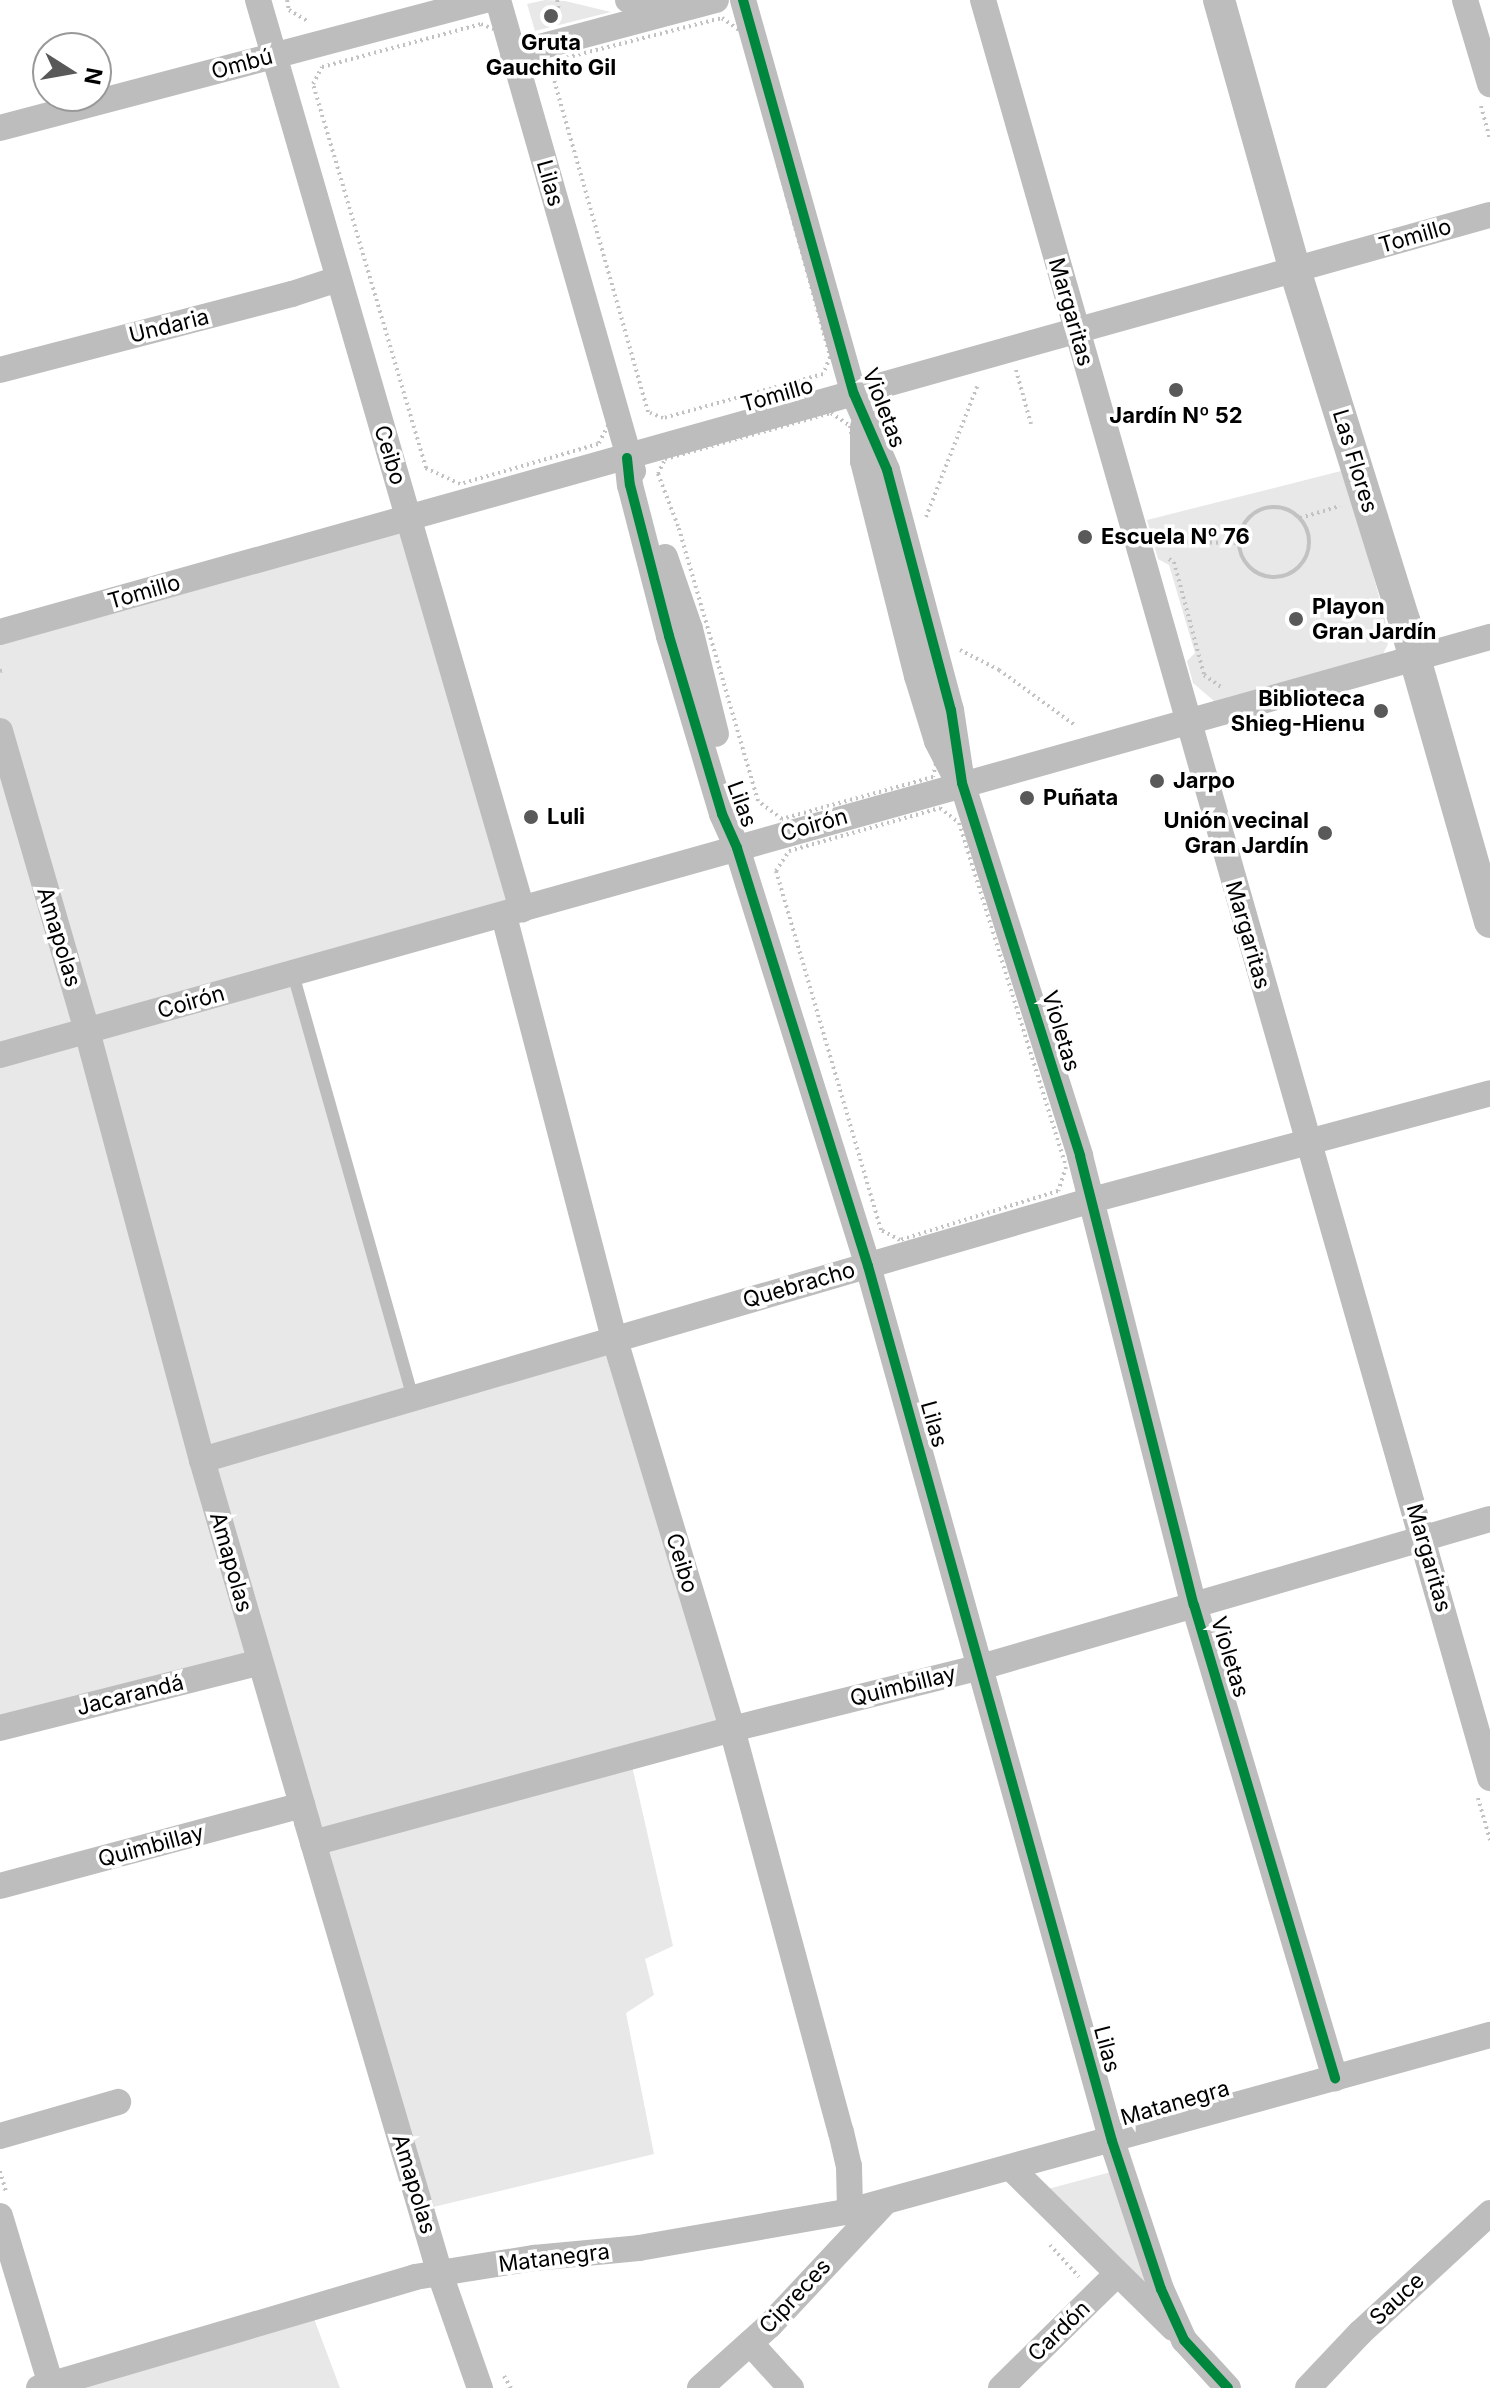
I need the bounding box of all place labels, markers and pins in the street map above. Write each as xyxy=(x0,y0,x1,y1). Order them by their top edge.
marker: Gruta Gauchito Gil xyxy=(542,7,560,25)
place label: Gruta Gauchito Gil xyxy=(486,29,616,80)
marker: Jardín Nº 52 xyxy=(1167,381,1185,399)
place label: Jardín Nº 52 xyxy=(1109,403,1243,429)
place label: Escuela Nº 76 xyxy=(1101,524,1250,550)
marker: Escuela Nº 76 xyxy=(1076,528,1094,546)
place label: Playon Gran Jardín xyxy=(1312,593,1436,644)
marker: Playon Gran Jardín xyxy=(1287,610,1305,628)
place label: Biblioteca Shieg-Hienu xyxy=(1231,685,1365,736)
marker: Biblioteca Shieg-Hienu xyxy=(1372,702,1390,720)
place label: Jarpo xyxy=(1173,768,1235,794)
marker: Jarpo xyxy=(1148,772,1166,790)
place label: Puñata xyxy=(1043,785,1118,811)
marker: Puñata xyxy=(1018,789,1036,807)
place label: Luli xyxy=(547,804,585,830)
place label: Unión vecinal Gran Jardín xyxy=(1164,807,1309,858)
marker: Luli xyxy=(522,808,540,826)
marker: Unión vecinal Gran Jardín xyxy=(1316,824,1334,842)

